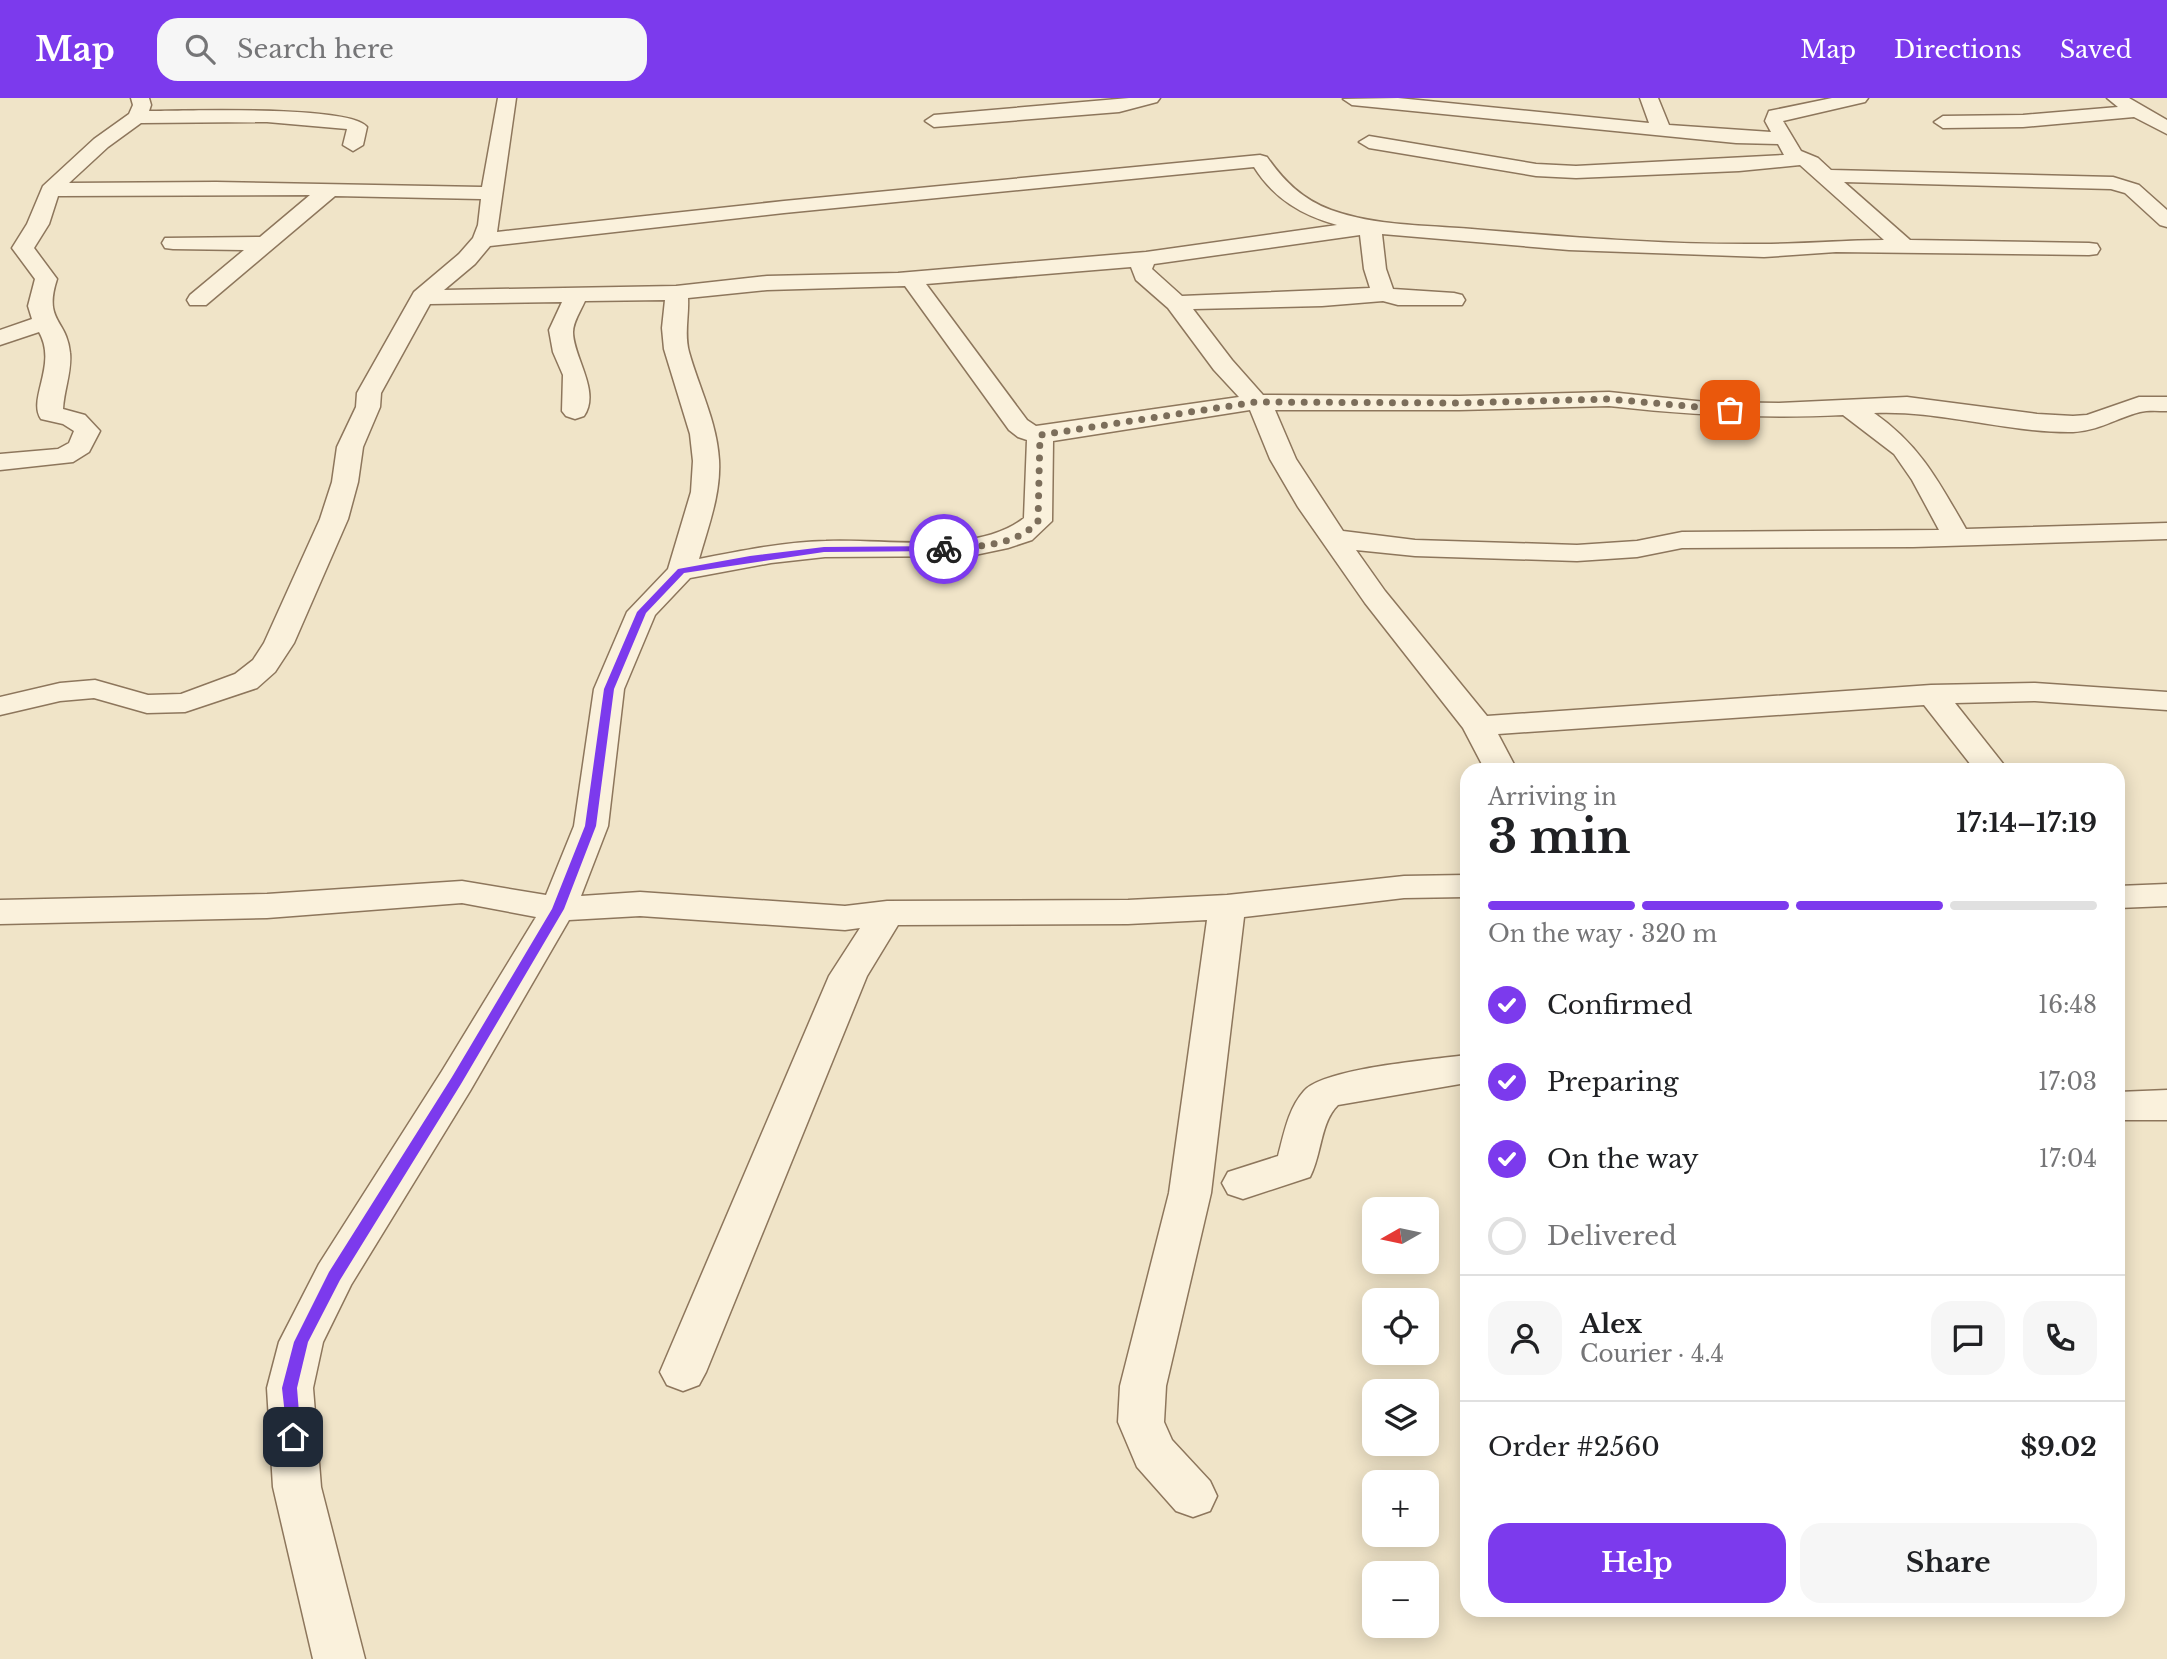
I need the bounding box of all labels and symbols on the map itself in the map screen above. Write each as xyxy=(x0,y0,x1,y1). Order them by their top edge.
pin xyxy=(1700,380,1760,440)
courier xyxy=(909,514,979,584)
north arrow xyxy=(1362,1197,1438,1274)
pin xyxy=(263,1407,323,1467)

